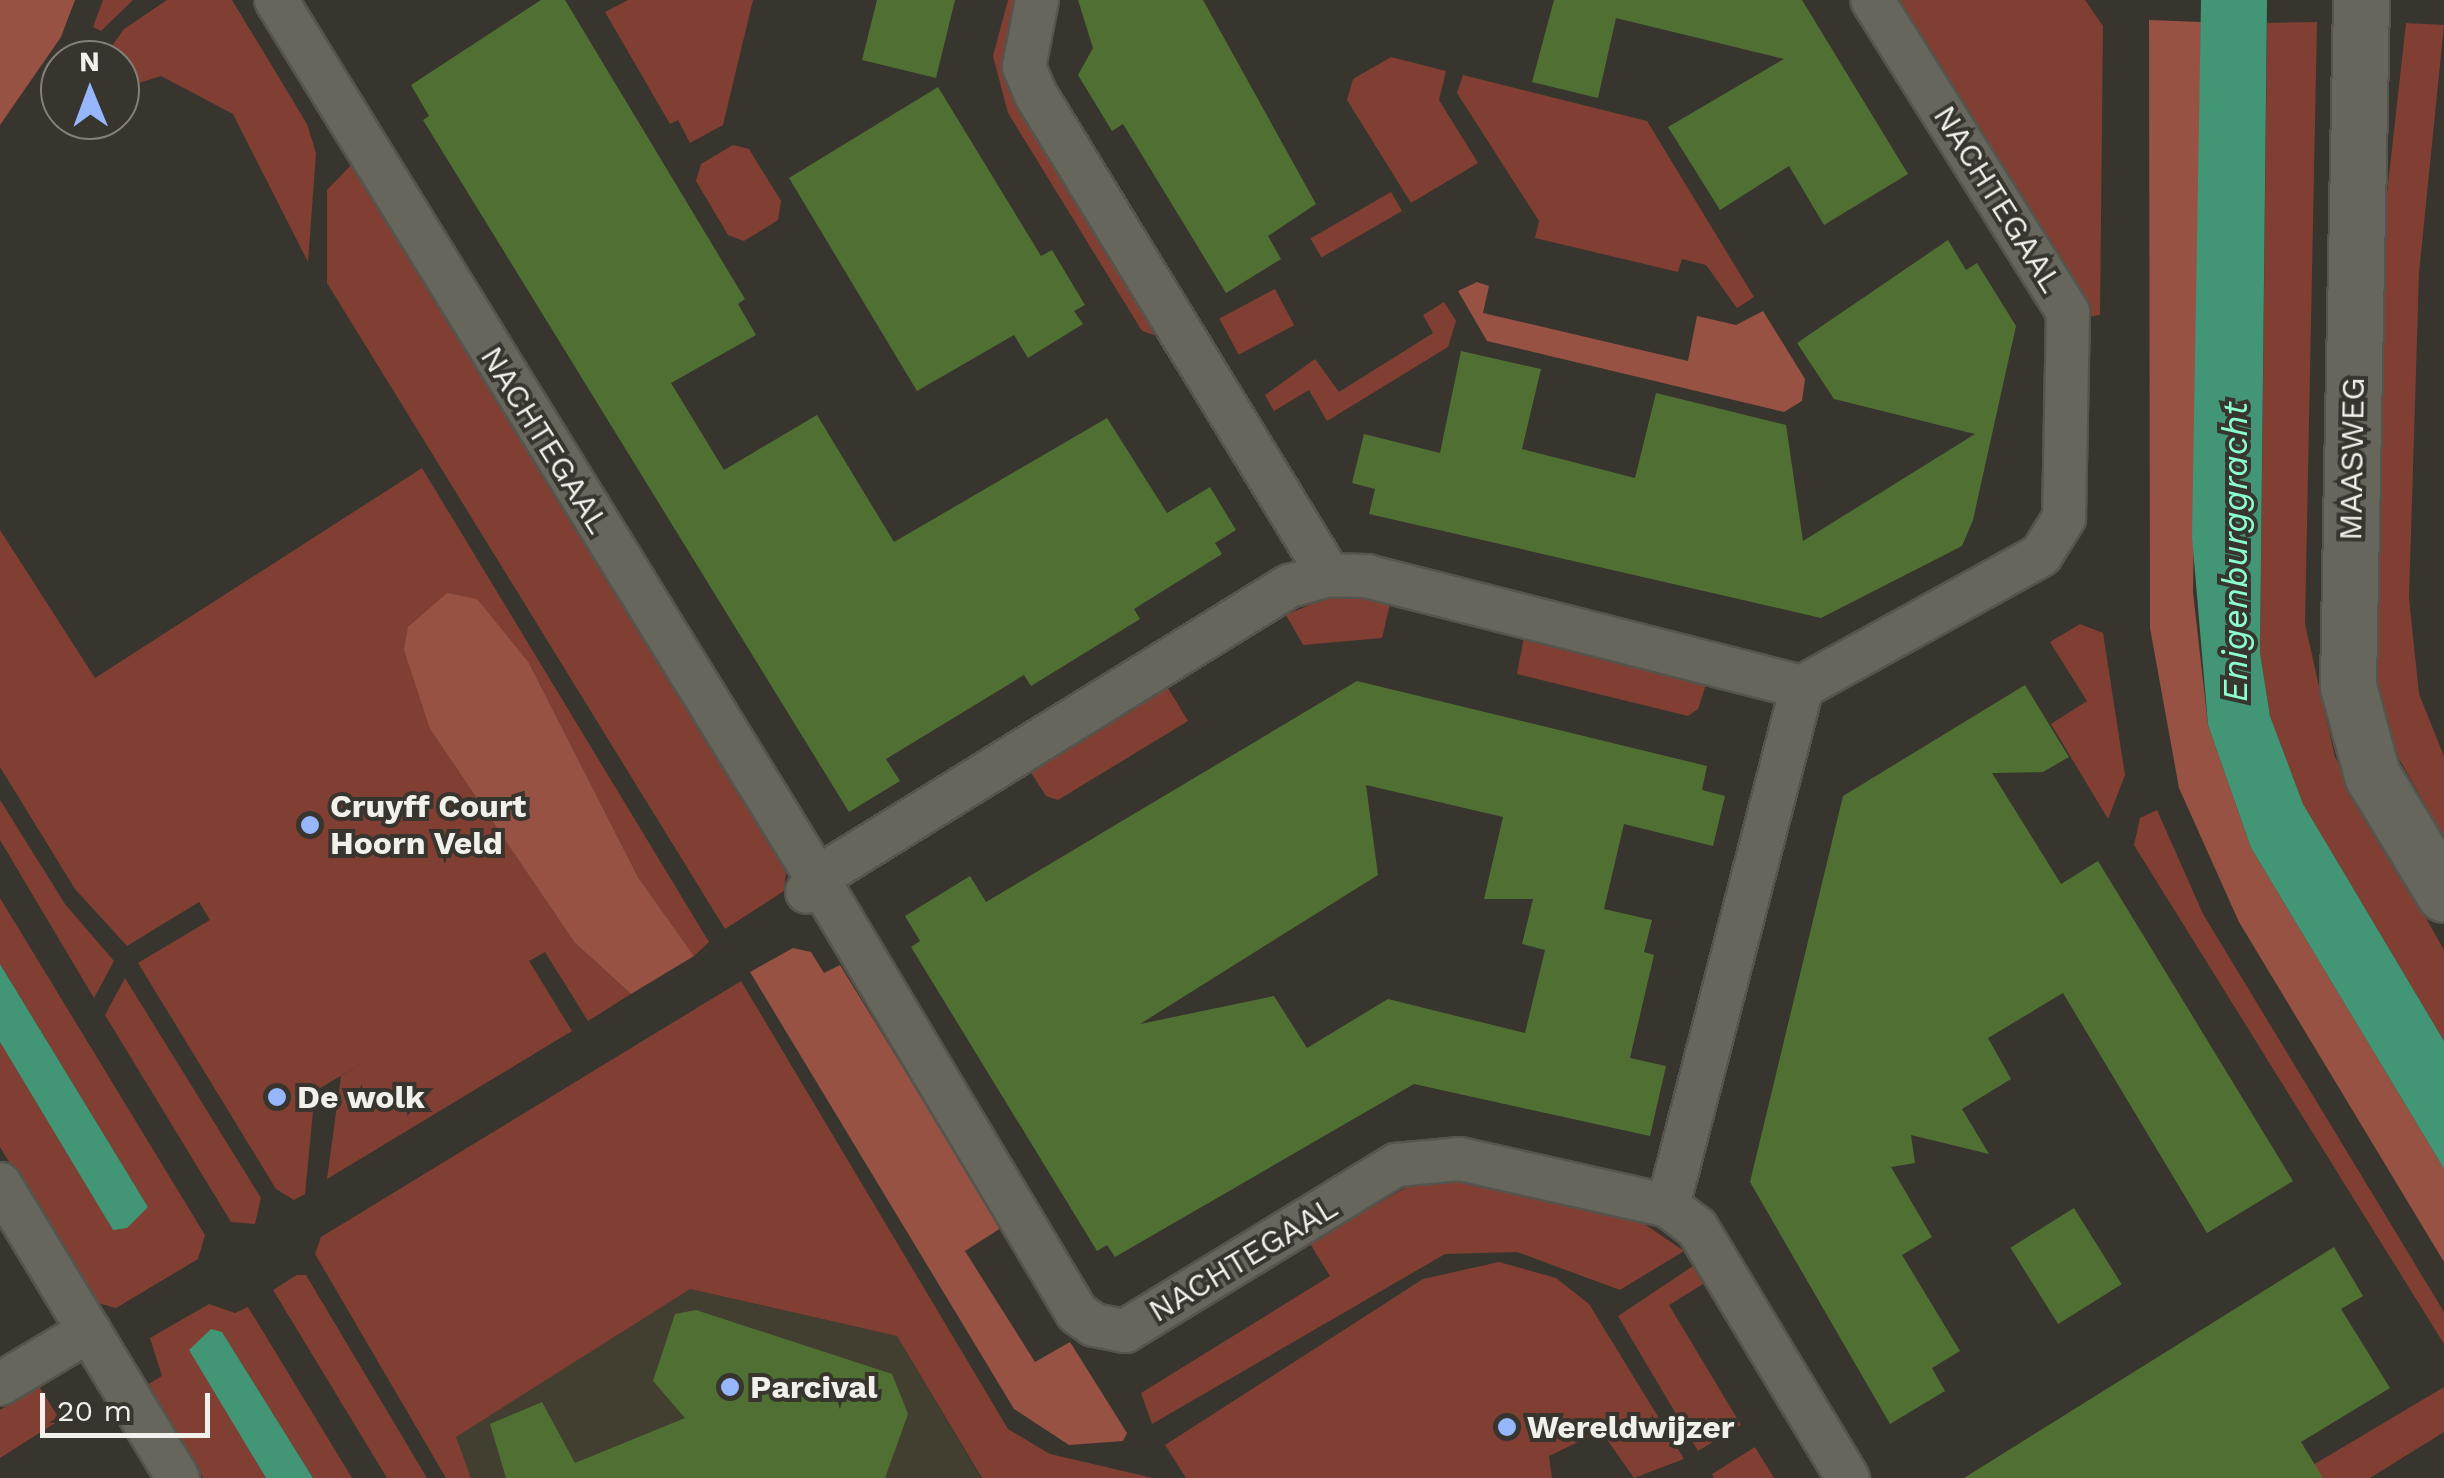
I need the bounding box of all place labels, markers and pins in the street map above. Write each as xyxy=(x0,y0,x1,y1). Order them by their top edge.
place label: Cruyff Court Hoorn Veld xyxy=(330,788,527,863)
marker: Cruyff Court Hoorn Veld xyxy=(299,814,321,836)
place label: De wolk xyxy=(297,1078,426,1116)
marker: De wolk xyxy=(266,1086,288,1108)
place label: Parcival xyxy=(750,1368,878,1406)
marker: Parcival xyxy=(719,1376,741,1398)
place label: Wereldwijzer xyxy=(1527,1408,1734,1446)
marker: Wereldwijzer xyxy=(1496,1416,1518,1438)

